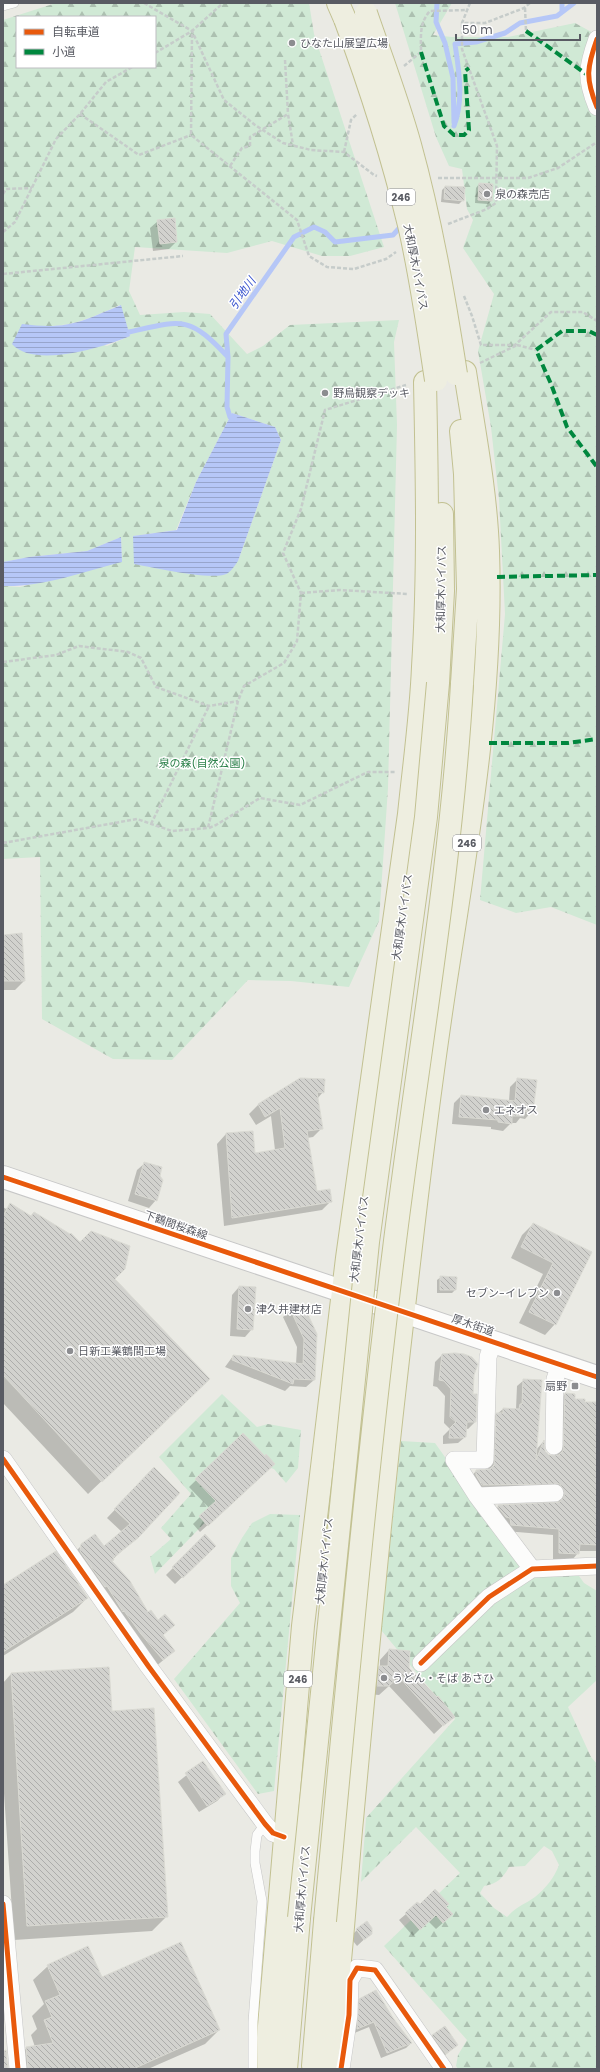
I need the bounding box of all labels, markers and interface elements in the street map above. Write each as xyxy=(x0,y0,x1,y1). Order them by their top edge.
legend xyxy=(16,16,156,68)
scale bar xyxy=(456,16,580,42)
text: 50 m xyxy=(462,21,493,38)
text: 自転車道 xyxy=(52,23,100,40)
place label: ひなた山展望広場 xyxy=(300,35,388,51)
marker: ひなた山展望広場 xyxy=(287,38,297,48)
text: 小道 xyxy=(52,43,76,60)
place label: 泉の森売店 xyxy=(495,186,550,202)
road number: 246 xyxy=(387,189,415,205)
marker: 泉の森売店 xyxy=(482,189,492,199)
street label: 大和厚木バイパス xyxy=(400,222,432,312)
water label: 引地川 xyxy=(225,272,260,313)
place label: 野鳥観察デッキ xyxy=(333,385,410,401)
marker: 野鳥観察デッキ xyxy=(320,388,330,398)
street label: 大和厚木バイパス xyxy=(432,545,450,633)
park label: 泉の森(自然公園) xyxy=(159,755,246,771)
road number: 246 xyxy=(453,835,481,851)
street label: 大和厚木バイパス xyxy=(388,872,416,962)
place label: エネオス xyxy=(494,1102,538,1118)
marker: エネオス xyxy=(481,1105,491,1115)
street label: 大和厚木バイパス xyxy=(346,1194,372,1284)
street label: 下鶴間桜森線 xyxy=(142,1207,210,1243)
place label: セブン-イレブン xyxy=(466,1285,549,1301)
marker: セブン-イレブン xyxy=(552,1288,562,1298)
place label: 津久井建材店 xyxy=(256,1301,322,1317)
marker: 津久井建材店 xyxy=(243,1304,253,1314)
street label: 厚木街道 xyxy=(450,1310,496,1340)
place label: 日新工業鶴間工場 xyxy=(78,1343,166,1359)
marker: 日新工業鶴間工場 xyxy=(65,1346,75,1356)
place label: 扇野 xyxy=(545,1378,567,1394)
marker: 扇野 xyxy=(570,1381,580,1391)
street label: 大和厚木バイパス xyxy=(311,1517,337,1605)
place label: うどん・そば あさひ xyxy=(392,1670,494,1686)
road number: 246 xyxy=(284,1671,312,1687)
marker: うどん・そば あさひ xyxy=(379,1673,389,1683)
street label: 大和厚木バイパス xyxy=(290,1845,314,1933)

